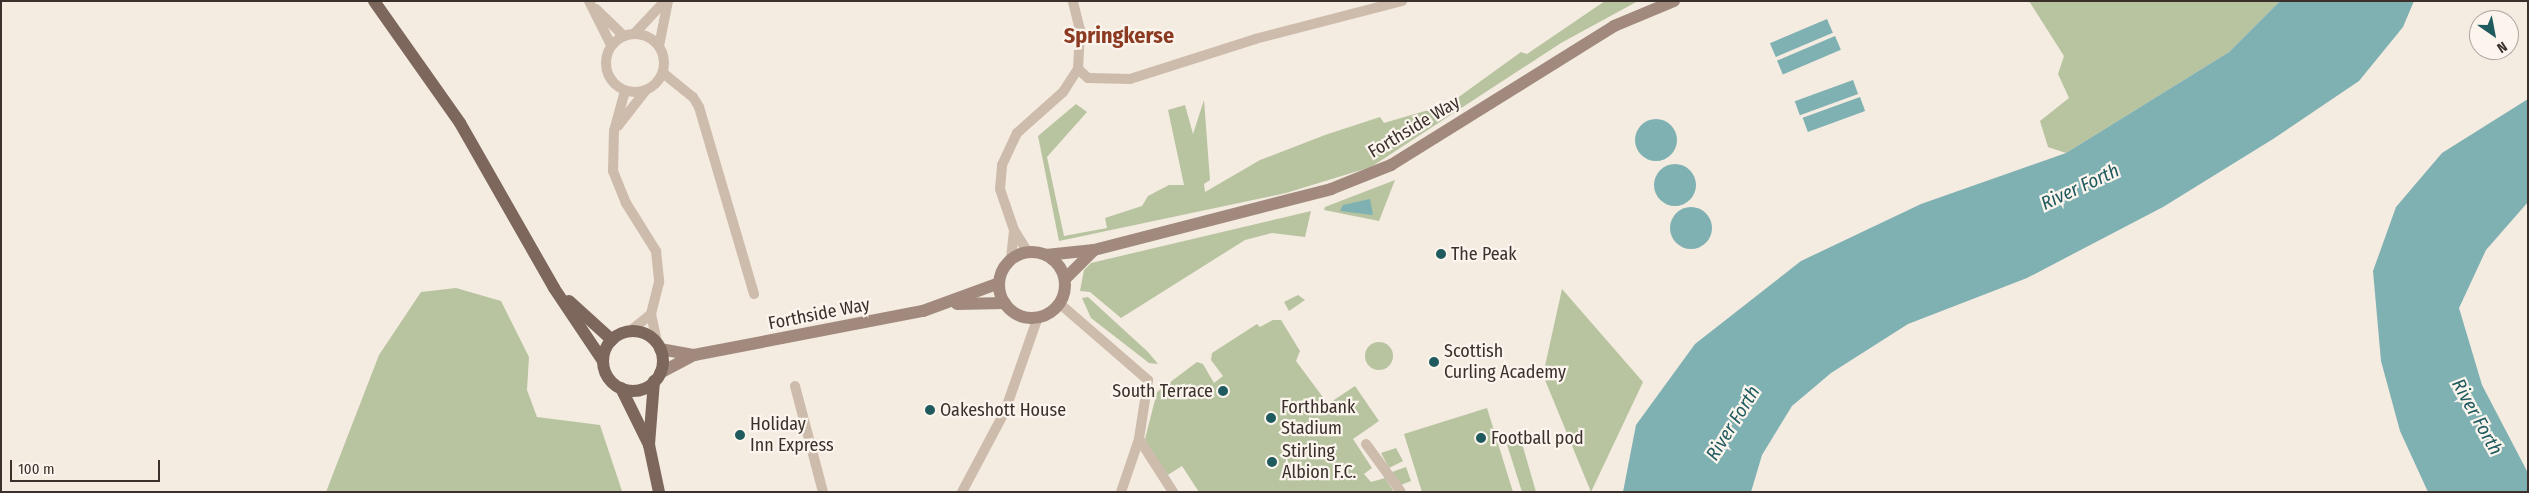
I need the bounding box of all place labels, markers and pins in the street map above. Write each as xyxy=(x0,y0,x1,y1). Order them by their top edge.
place label: The Peak xyxy=(1451,243,1517,265)
marker: The Peak xyxy=(1435,248,1447,260)
place label: Scottish Curling Academy xyxy=(1444,341,1566,384)
marker: Scottish Curling Academy xyxy=(1428,356,1440,368)
place label: South Terrace xyxy=(1112,380,1213,402)
marker: South Terrace xyxy=(1217,385,1229,397)
place label: Forthbank Stadium xyxy=(1281,397,1355,439)
place label: Oakeshott House xyxy=(940,399,1066,421)
marker: Oakeshott House xyxy=(924,404,936,416)
marker: Forthbank Stadium xyxy=(1265,412,1277,424)
place label: Holiday Inn Express xyxy=(750,414,834,456)
place label: Football pod xyxy=(1491,427,1584,449)
marker: Holiday Inn Express xyxy=(734,429,746,441)
marker: Football pod xyxy=(1475,432,1487,444)
place label: Stirling Albion F.C. xyxy=(1282,441,1356,484)
marker: Stirling Albion F.C. xyxy=(1266,456,1278,468)

